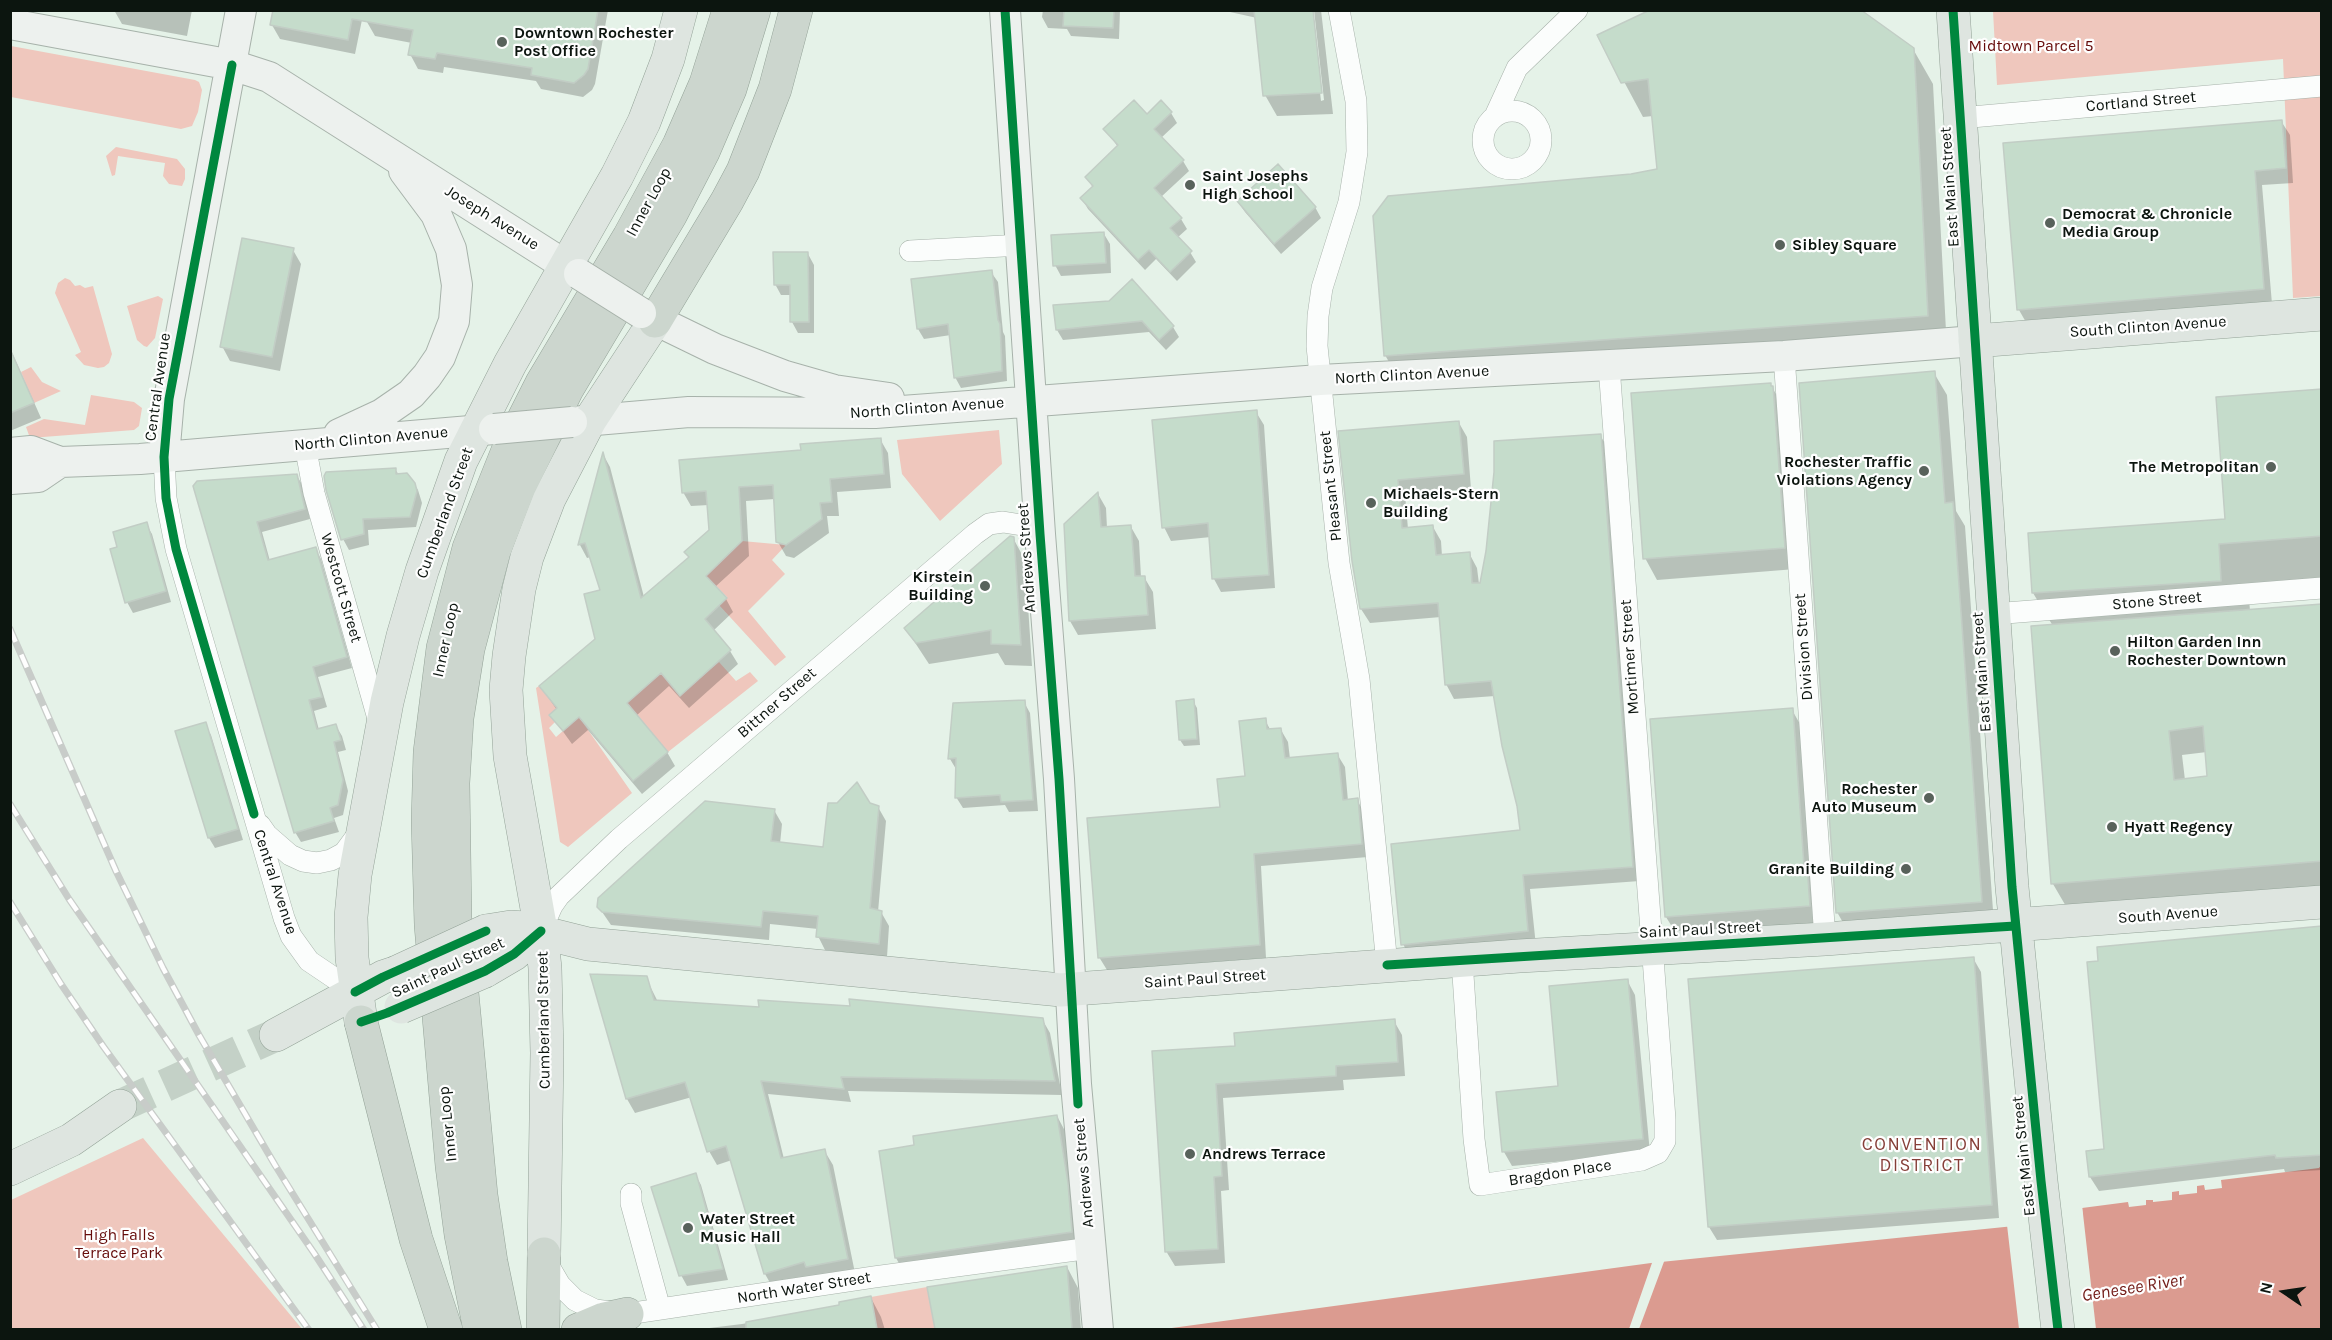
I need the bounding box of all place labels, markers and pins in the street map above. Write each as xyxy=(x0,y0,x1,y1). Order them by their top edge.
place label: Downtown Rochester Post Office xyxy=(514,23,673,61)
marker: Downtown Rochester Post Office xyxy=(495,35,509,49)
place label: Saint Josephs High School xyxy=(1202,166,1308,204)
marker: Saint Josephs High School xyxy=(1183,178,1197,192)
place label: Democrat & Chronicle Media Group xyxy=(2062,204,2232,242)
marker: Democrat & Chronicle Media Group xyxy=(2043,216,2057,230)
place label: Sibley Square xyxy=(1792,235,1897,255)
marker: Sibley Square xyxy=(1773,238,1787,252)
place label: Rochester Traffic Violations Agency xyxy=(1776,452,1912,490)
place label: The Metropolitan xyxy=(2129,457,2259,477)
marker: The Metropolitan xyxy=(2264,460,2278,474)
marker: Rochester Traffic Violations Agency xyxy=(1917,464,1931,478)
place label: Michaels-Stern Building xyxy=(1383,484,1499,522)
marker: Michaels-Stern Building xyxy=(1364,496,1378,510)
place label: Kirstein Building xyxy=(908,567,973,605)
marker: Kirstein Building xyxy=(978,579,992,593)
place label: Hilton Garden Inn Rochester Downtown xyxy=(2127,632,2286,670)
marker: Hilton Garden Inn Rochester Downtown xyxy=(2108,644,2122,658)
place label: Rochester Auto Museum xyxy=(1811,779,1917,817)
marker: Rochester Auto Museum xyxy=(1922,791,1936,805)
place label: Hyatt Regency xyxy=(2124,817,2232,837)
marker: Hyatt Regency xyxy=(2105,820,2119,834)
place label: Granite Building xyxy=(1769,859,1894,879)
marker: Granite Building xyxy=(1899,862,1913,876)
place label: Andrews Terrace xyxy=(1202,1144,1326,1164)
marker: Andrews Terrace xyxy=(1183,1147,1197,1161)
place label: Water Street Music Hall xyxy=(700,1209,795,1247)
marker: Water Street Music Hall xyxy=(681,1221,695,1235)

